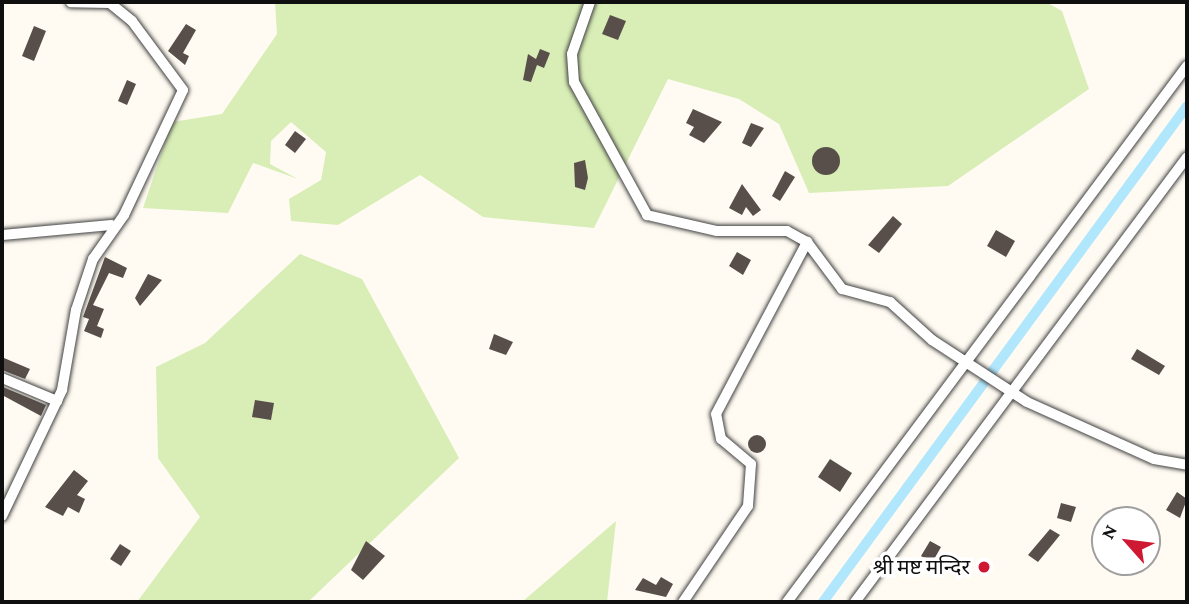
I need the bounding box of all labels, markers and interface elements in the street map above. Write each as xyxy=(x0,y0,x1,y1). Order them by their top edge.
north arrow xyxy=(1091,506,1161,576)
text: N xyxy=(1096,521,1121,543)
place label: श्री मष्ट मन्दिर xyxy=(873,554,970,580)
marker: श्री मष्ट मन्दिर xyxy=(976,559,992,575)

